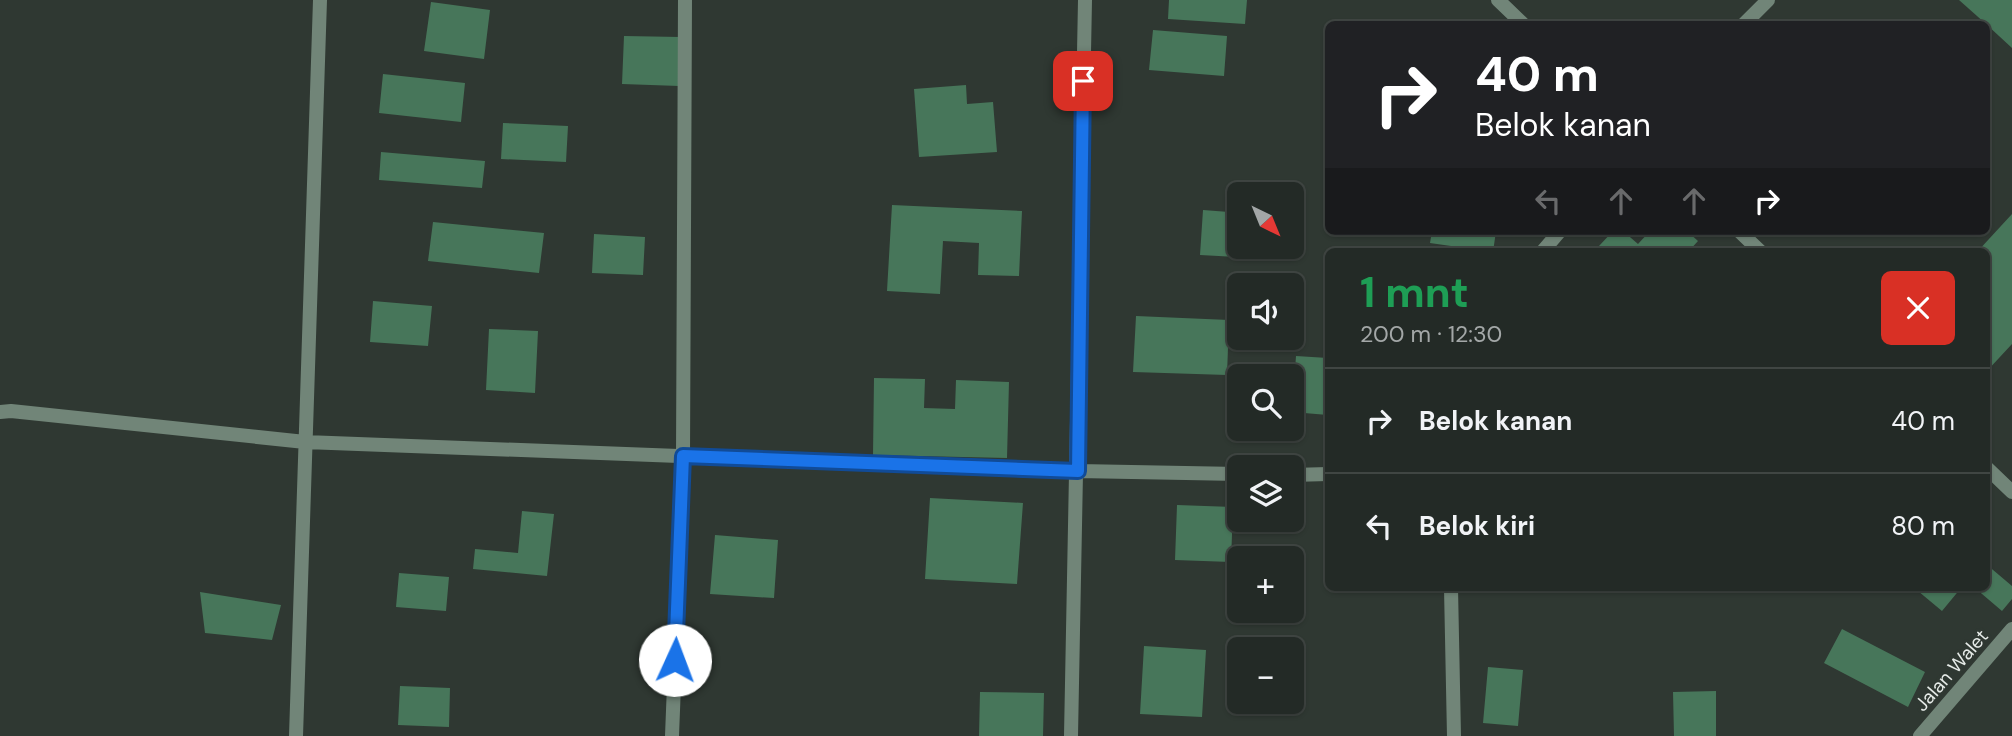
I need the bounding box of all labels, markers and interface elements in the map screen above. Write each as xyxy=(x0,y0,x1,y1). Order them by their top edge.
text: 40 m xyxy=(1475,42,1599,106)
icon: right xyxy=(1360,49,1451,140)
pin xyxy=(1053,51,1113,111)
icon: arrive xyxy=(1064,62,1102,100)
text: Belok kanan xyxy=(1475,104,1651,146)
north arrow xyxy=(1227,182,1304,259)
map controls xyxy=(1227,182,1304,714)
icon: left xyxy=(1529,182,1567,220)
icon: ahead xyxy=(1602,182,1640,220)
icon: ahead xyxy=(1675,182,1713,220)
icon: right xyxy=(1748,182,1786,220)
text: 1 mnt xyxy=(1360,265,1469,320)
button: close xyxy=(1881,271,1955,345)
button: sound xyxy=(1227,273,1304,350)
text: 200 m · 12:30 xyxy=(1360,319,1502,349)
button: search xyxy=(1227,364,1304,441)
icon: right xyxy=(1360,402,1398,440)
text: Belok kanan xyxy=(1419,404,1572,438)
text: 40 m xyxy=(1891,404,1955,438)
button: layers xyxy=(1227,455,1304,532)
icon: left xyxy=(1360,507,1398,545)
text: Belok kiri xyxy=(1419,509,1535,543)
text: 80 m xyxy=(1891,509,1955,543)
button: + xyxy=(1227,546,1304,623)
position arrow xyxy=(638,623,712,697)
street label: Jalan Walet xyxy=(1909,624,1994,716)
button: − xyxy=(1227,637,1304,714)

